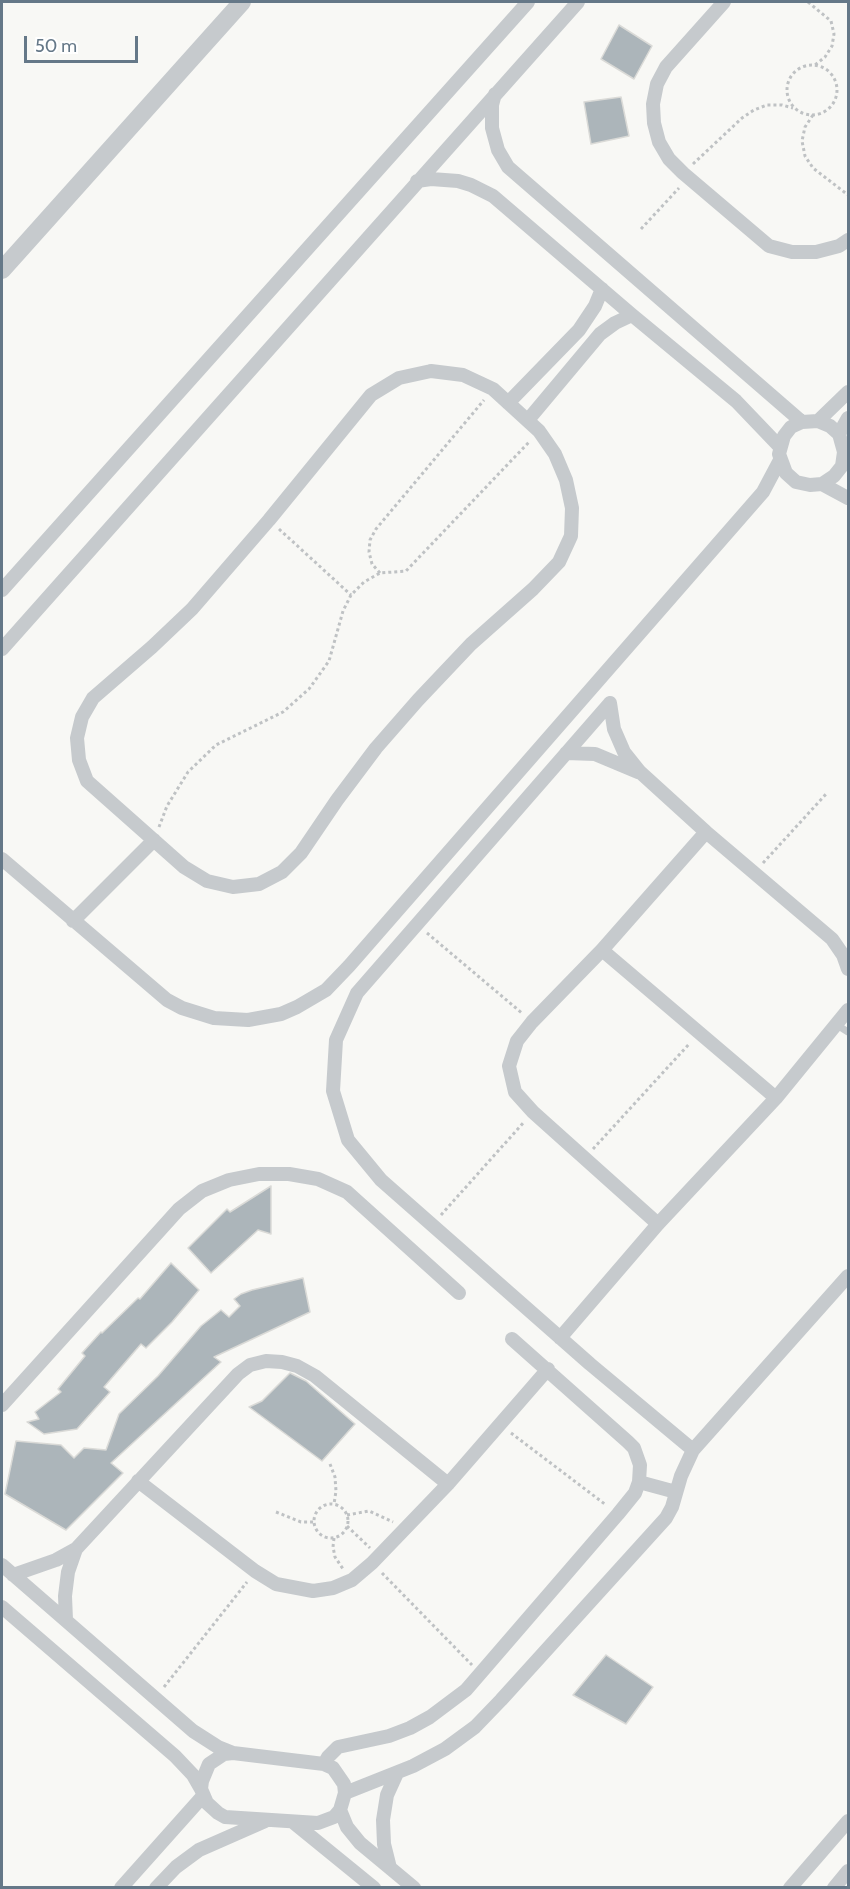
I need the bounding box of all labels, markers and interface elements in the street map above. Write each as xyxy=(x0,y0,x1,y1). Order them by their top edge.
scale bar xyxy=(27,24,141,62)
text: 50 m xyxy=(35,35,77,57)

